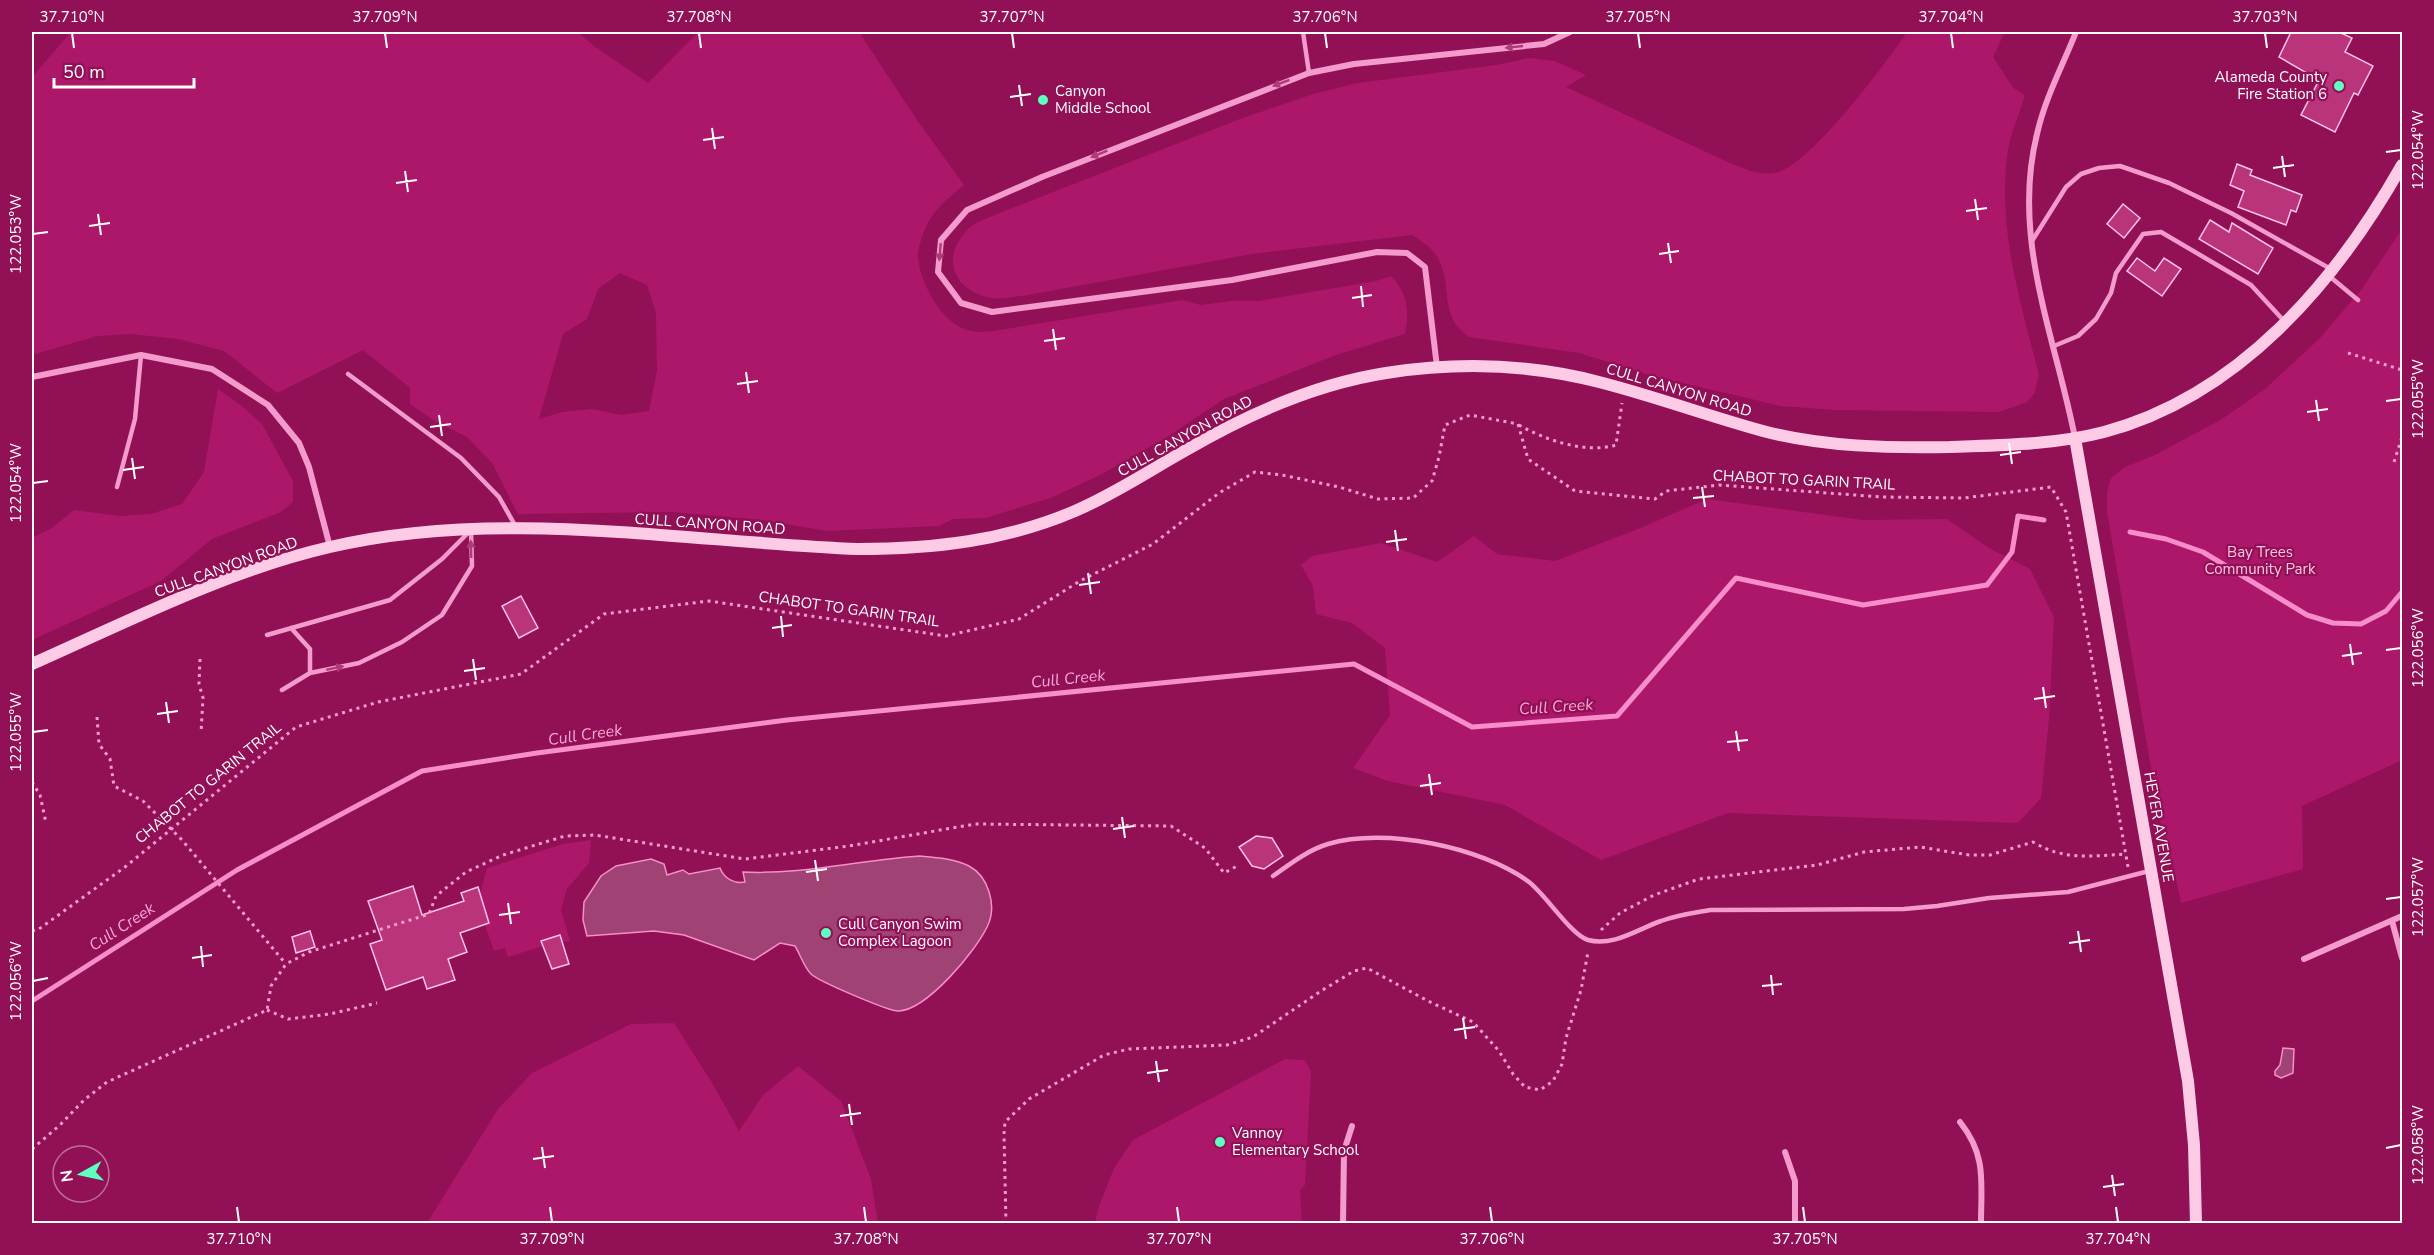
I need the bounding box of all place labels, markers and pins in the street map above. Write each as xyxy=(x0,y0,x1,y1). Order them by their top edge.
place label: Alameda County Fire Station 6 xyxy=(2214,67,2327,104)
marker: Alameda County Fire Station 6 xyxy=(2332,79,2346,93)
place label: Canyon Middle School xyxy=(1055,81,1151,118)
marker: Canyon Middle School xyxy=(1036,93,1050,107)
place label: Cull Canyon Swim Complex Lagoon xyxy=(838,914,962,951)
marker: Cull Canyon Swim Complex Lagoon xyxy=(819,926,833,940)
place label: Vannoy Elementary School xyxy=(1231,1123,1359,1160)
marker: Vannoy Elementary School xyxy=(1213,1135,1227,1149)

